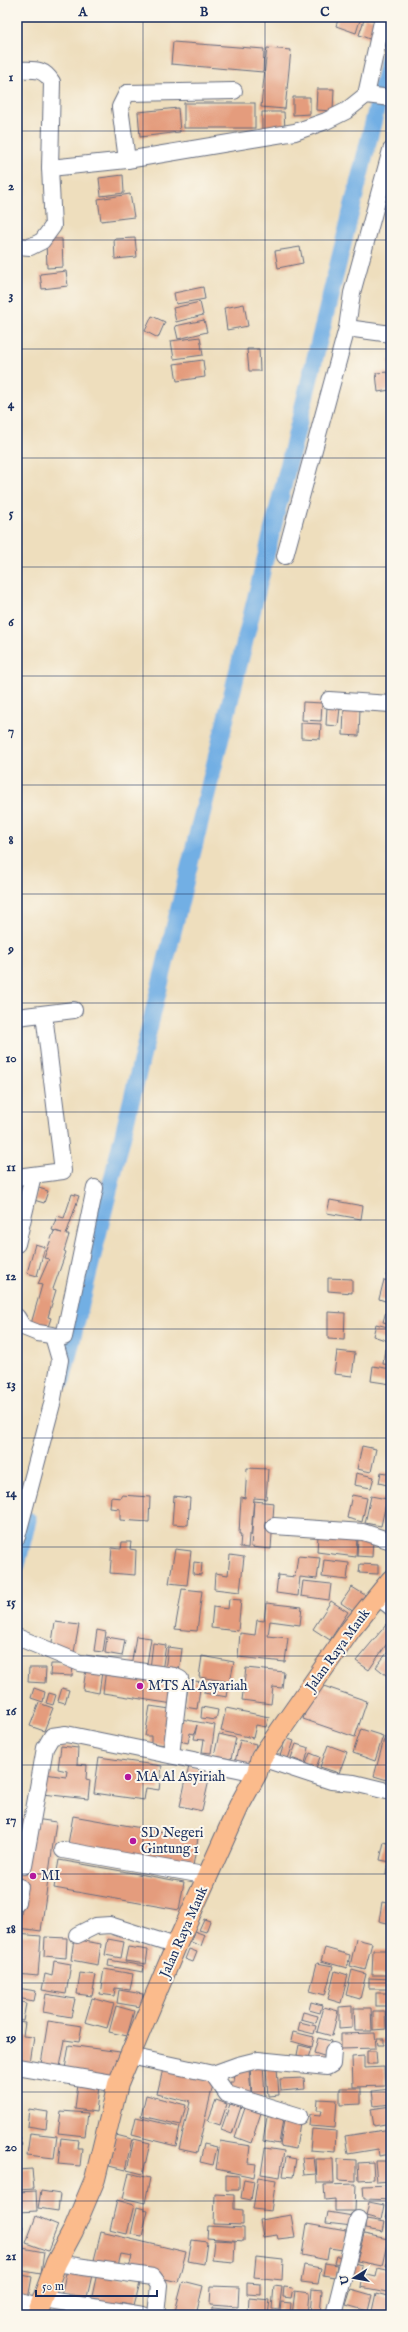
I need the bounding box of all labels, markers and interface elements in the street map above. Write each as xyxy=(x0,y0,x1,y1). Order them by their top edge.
text: A xyxy=(78,4,89,21)
text: B xyxy=(200,4,209,21)
text: C xyxy=(320,4,330,21)
text: 1 xyxy=(9,69,14,86)
text: 2 xyxy=(8,178,14,195)
text: 3 xyxy=(9,287,14,304)
text: 4 xyxy=(8,396,15,413)
text: 5 xyxy=(9,505,14,522)
text: 6 xyxy=(8,614,14,631)
text: 7 xyxy=(8,723,14,740)
text: 8 xyxy=(8,832,14,849)
text: 9 xyxy=(7,941,14,958)
text: 10 xyxy=(5,1050,17,1067)
text: 11 xyxy=(6,1159,16,1176)
text: 12 xyxy=(6,1268,16,1285)
text: 13 xyxy=(6,1376,16,1393)
text: 14 xyxy=(5,1485,17,1502)
text: 15 xyxy=(6,1594,16,1611)
street label: Jalan Raya Mauk xyxy=(301,1605,374,1697)
place label: MTS Al Asyariah xyxy=(148,1677,248,1695)
marker: MTS Al Asyariah xyxy=(135,1681,145,1691)
text: 16 xyxy=(6,1703,17,1720)
place label: MA Al Asyiriah xyxy=(136,1768,226,1786)
marker: MA Al Asyiriah xyxy=(123,1772,133,1782)
text: 17 xyxy=(6,1812,16,1829)
place label: SD Negeri Gintung 1 xyxy=(141,1824,204,1858)
marker: SD Negeri Gintung 1 xyxy=(128,1836,138,1846)
place label: MI xyxy=(41,1867,60,1885)
marker: MI xyxy=(28,1871,38,1881)
street label: Jalan Raya Mauk xyxy=(155,1883,212,1982)
text: 18 xyxy=(6,1921,16,1938)
text: 19 xyxy=(6,2030,17,2047)
text: 20 xyxy=(5,2139,17,2156)
text: 21 xyxy=(6,2248,17,2265)
north arrow xyxy=(334,2258,374,2298)
scale bar xyxy=(36,2272,157,2298)
text: U xyxy=(337,2273,353,2287)
text: 50 m xyxy=(42,2279,64,2294)

